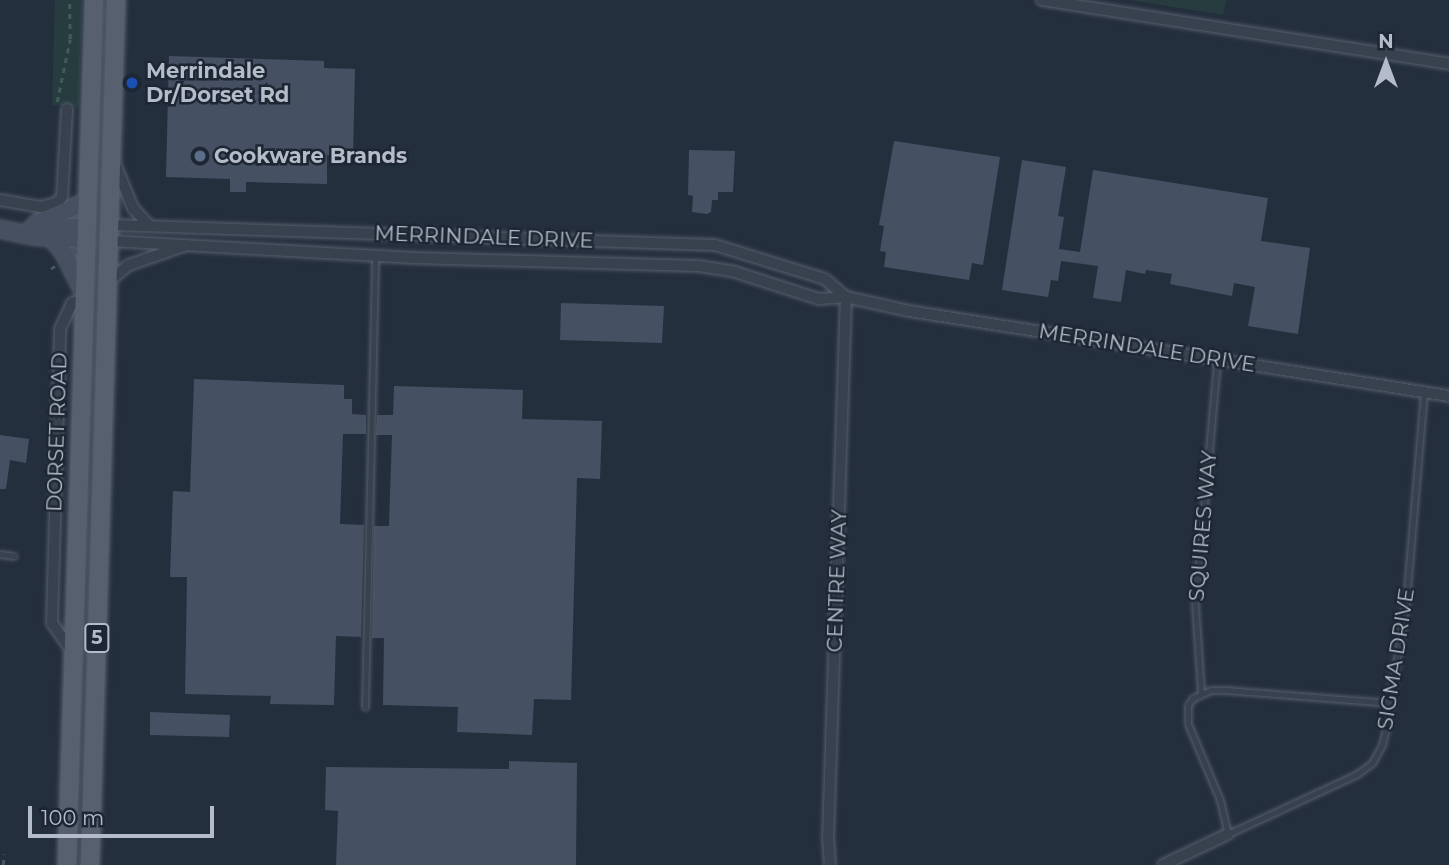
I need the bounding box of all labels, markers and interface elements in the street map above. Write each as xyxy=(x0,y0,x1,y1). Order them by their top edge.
north arrow xyxy=(1351,28,1421,98)
text: N xyxy=(1378,30,1394,53)
place label: Merrindale Dr/Dorset Rd xyxy=(146,58,289,108)
marker: Merrindale Dr/Dorset Rd xyxy=(124,75,140,91)
place label: Cookware Brands xyxy=(214,143,407,169)
marker: Cookware Brands xyxy=(192,148,208,164)
street label: MERRINDALE DRIVE xyxy=(374,221,594,253)
street label: MERRINDALE DRIVE xyxy=(1037,318,1257,378)
street label: DORSET ROAD xyxy=(42,352,72,512)
street label: SQUIRES WAY xyxy=(1184,450,1222,602)
street label: CENTRE WAY xyxy=(822,509,852,653)
street label: SIGMA DRIVE xyxy=(1372,586,1420,732)
road number: 5 xyxy=(83,622,111,653)
scale bar xyxy=(32,792,217,836)
text: 100 m xyxy=(41,805,104,830)

